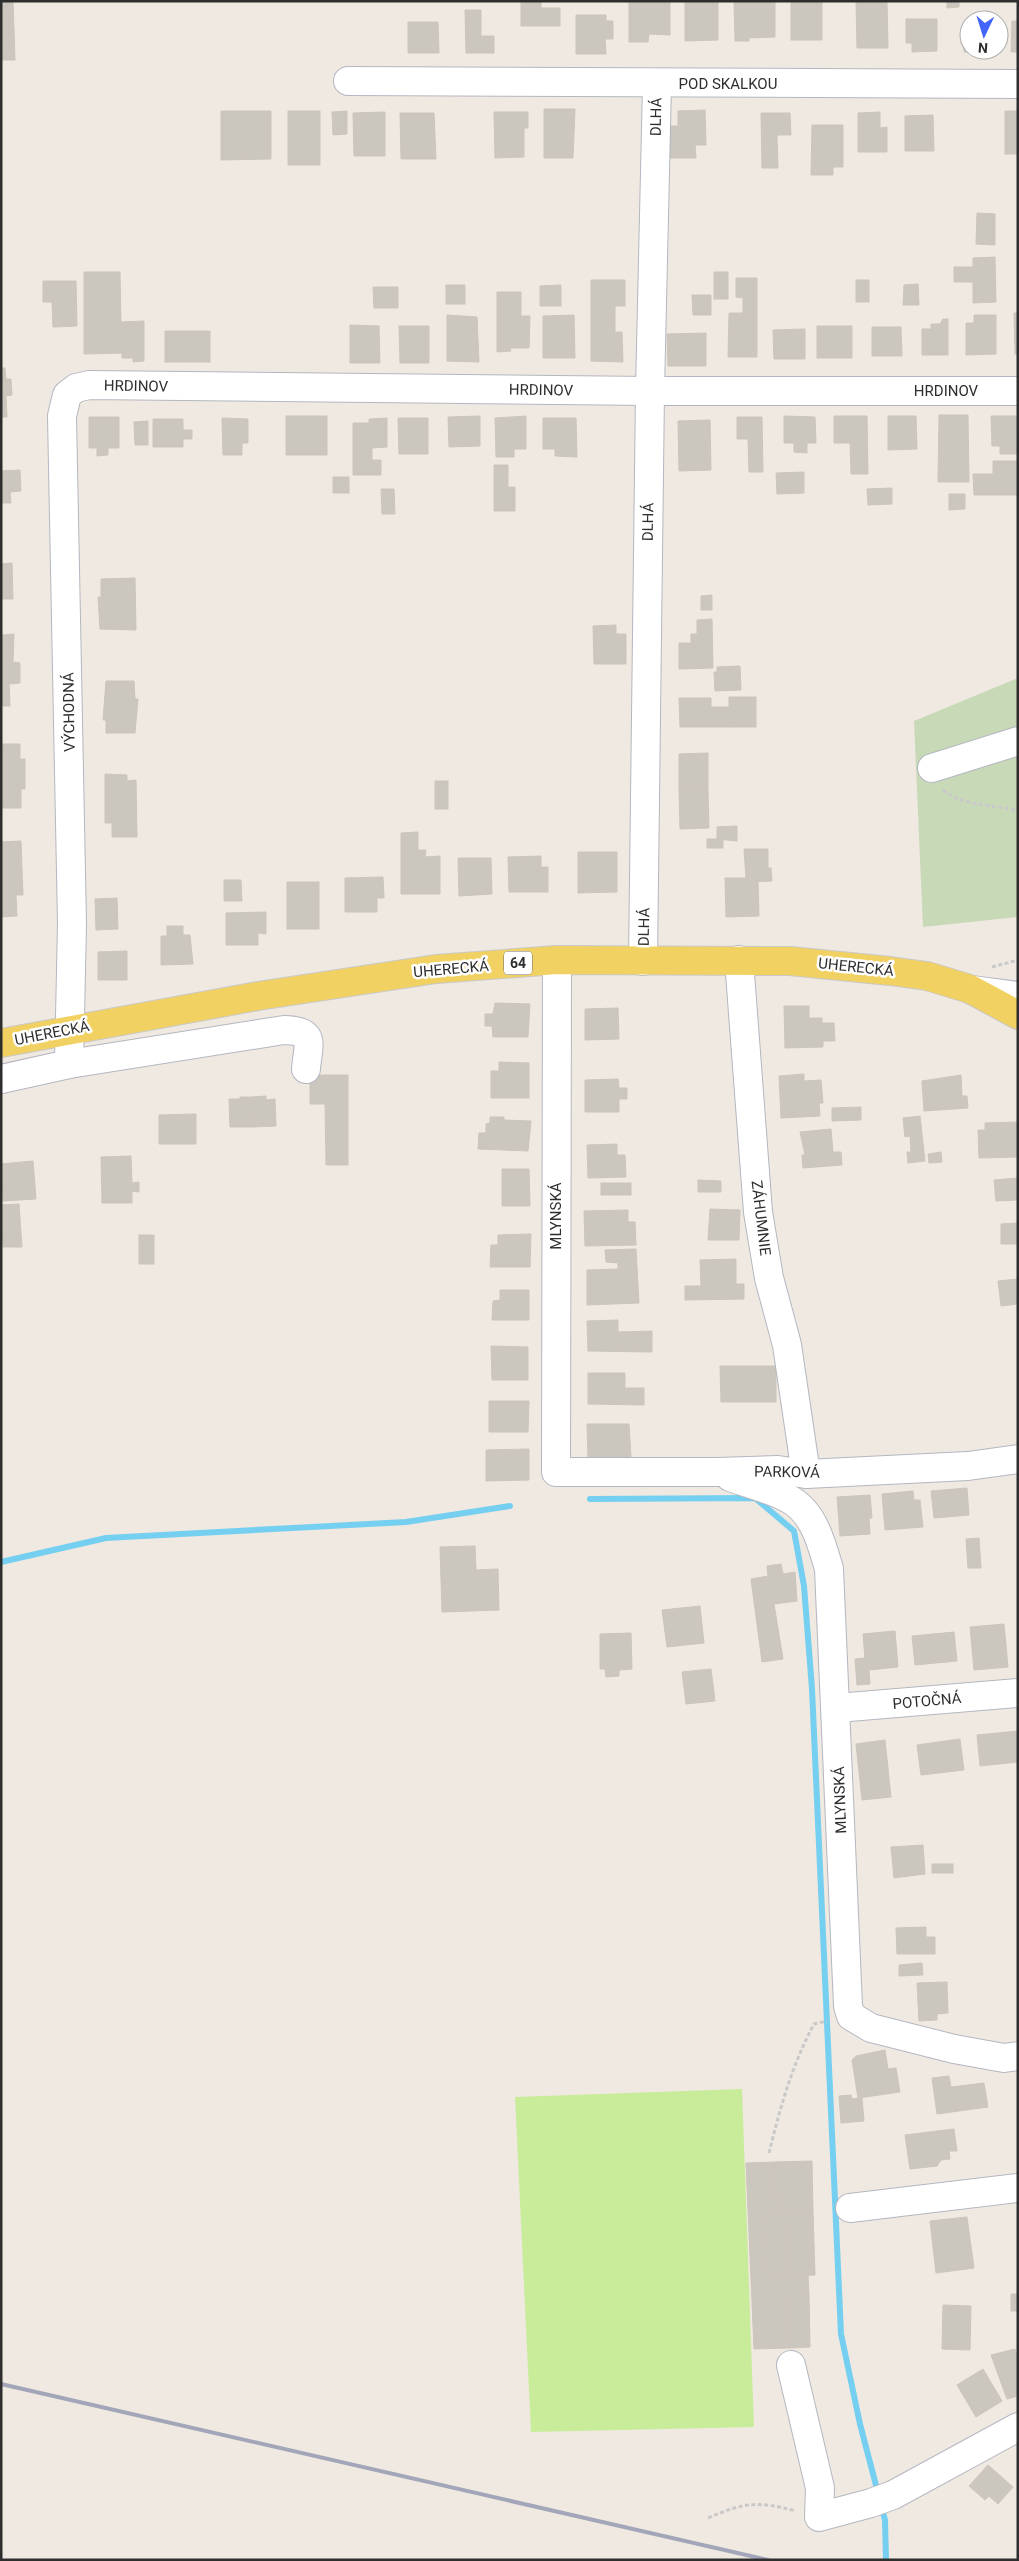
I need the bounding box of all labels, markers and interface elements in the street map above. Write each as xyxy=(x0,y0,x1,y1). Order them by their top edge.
north arrow xyxy=(959,10,1009,60)
text: N xyxy=(978,40,989,56)
street label: POD SKALKOU xyxy=(679,75,777,93)
street label: DLHÁ xyxy=(647,97,665,136)
street label: HRDINOV xyxy=(104,376,169,396)
street label: HRDINOV xyxy=(509,380,574,400)
street label: HRDINOV xyxy=(914,382,979,400)
street label: DLHÁ xyxy=(639,502,657,541)
street label: VÝCHODNÁ xyxy=(59,672,79,752)
street label: DLHÁ xyxy=(635,907,653,946)
road number: 64 xyxy=(504,951,532,974)
street label: UHERECKÁ xyxy=(817,954,895,980)
street label: UHERECKÁ xyxy=(413,957,490,981)
street label: UHERECKÁ xyxy=(13,1017,91,1049)
street label: ZÁHUMNIE xyxy=(747,1179,775,1257)
street label: MLYNSKÁ xyxy=(547,1182,565,1250)
street label: PARKOVÁ xyxy=(754,1462,820,1482)
street label: POTOČNÁ xyxy=(892,1689,962,1713)
street label: MLYNSKÁ xyxy=(830,1766,850,1834)

